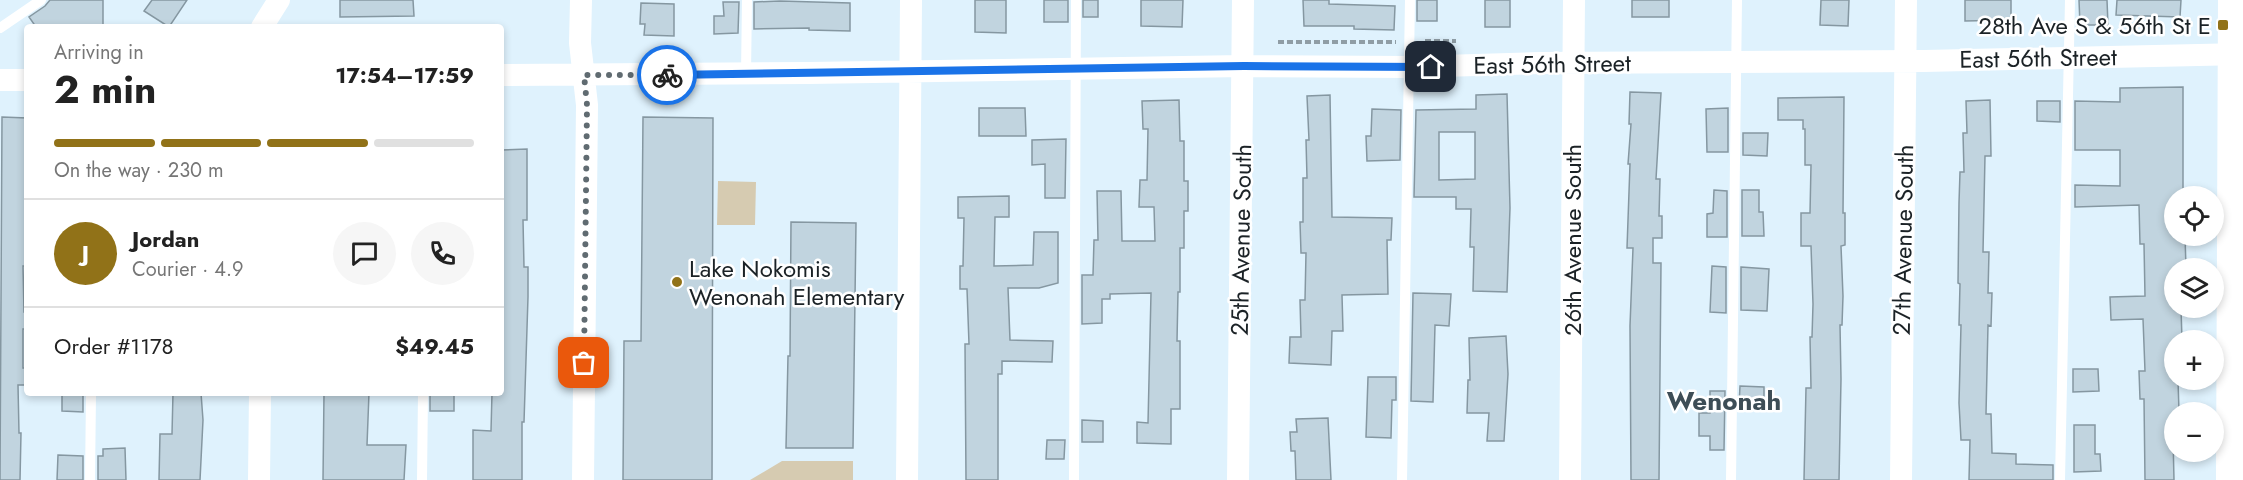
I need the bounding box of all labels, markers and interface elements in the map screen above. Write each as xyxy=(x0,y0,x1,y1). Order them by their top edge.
place label: 28th Ave S & 56th St E xyxy=(1978,8,2211,43)
marker: 28th Ave S & 56th St E xyxy=(2216,18,2230,32)
text: Arriving in xyxy=(54,38,144,67)
street label: East 56th Street xyxy=(1959,39,2117,77)
pin xyxy=(1405,41,1456,92)
courier xyxy=(637,45,697,105)
street label: East 56th Street xyxy=(1473,45,1631,83)
icon: home xyxy=(1414,50,1447,83)
text: 17:54–17:59 xyxy=(335,59,474,91)
icon: bike xyxy=(651,59,684,92)
text: 2 min xyxy=(54,61,156,118)
street label: 25th Avenue South xyxy=(1222,144,1260,336)
street label: 26th Avenue South xyxy=(1555,144,1590,336)
street label: 27th Avenue South xyxy=(1884,144,1922,336)
text: On the way · 230 m xyxy=(54,156,224,185)
map controls xyxy=(2164,186,2224,462)
button: locate xyxy=(2164,186,2224,246)
button: chat xyxy=(333,222,396,285)
button: phone xyxy=(411,222,474,285)
text: Jordan xyxy=(132,223,199,255)
text: J xyxy=(82,237,89,269)
place label: Lake Nokomis Wenonah Elementary xyxy=(689,251,905,314)
text: Courier · 4.9 xyxy=(132,255,244,284)
button: layers xyxy=(2164,258,2224,318)
marker: Lake Nokomis Wenonah Elementary xyxy=(670,275,684,289)
text: Order #1178 xyxy=(54,330,174,362)
text: $49.45 xyxy=(395,330,474,362)
button: + xyxy=(2164,330,2224,390)
pin xyxy=(558,337,609,388)
icon: bag xyxy=(567,346,600,379)
district label: Wenonah xyxy=(1667,382,1781,420)
button: − xyxy=(2164,402,2224,462)

